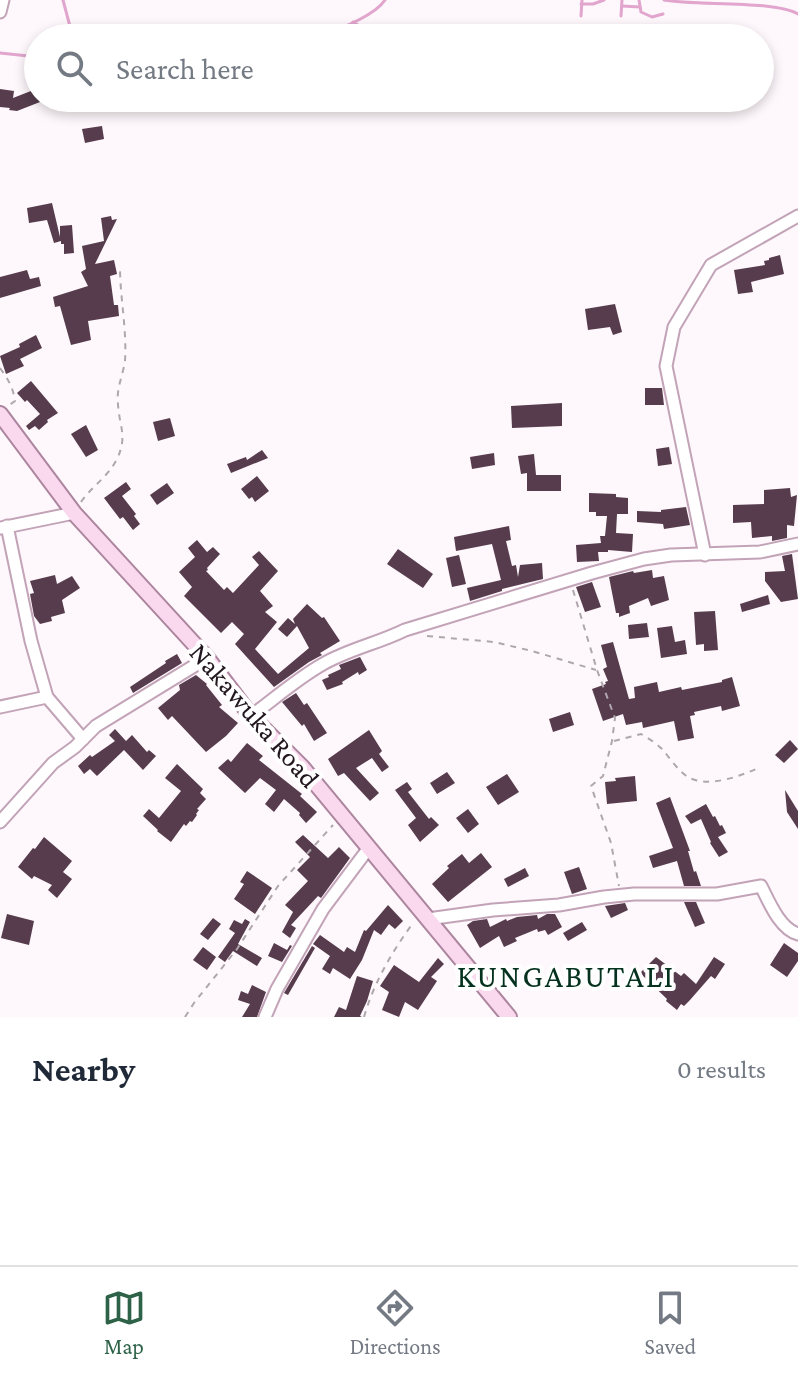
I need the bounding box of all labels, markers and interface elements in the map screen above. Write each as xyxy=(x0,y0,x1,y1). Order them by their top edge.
search box xyxy=(24,24,774,112)
icon: search xyxy=(52,46,96,90)
text: Search here xyxy=(116,52,254,85)
street label: Nakawuka Road xyxy=(184,637,326,794)
district label: KUNGABUTALI xyxy=(457,958,675,994)
text: Nearby xyxy=(32,1051,135,1088)
text: 0 results xyxy=(677,1055,766,1084)
tab: Map xyxy=(102,1286,146,1359)
tab: Directions xyxy=(350,1286,441,1359)
tab: Saved xyxy=(645,1286,696,1359)

